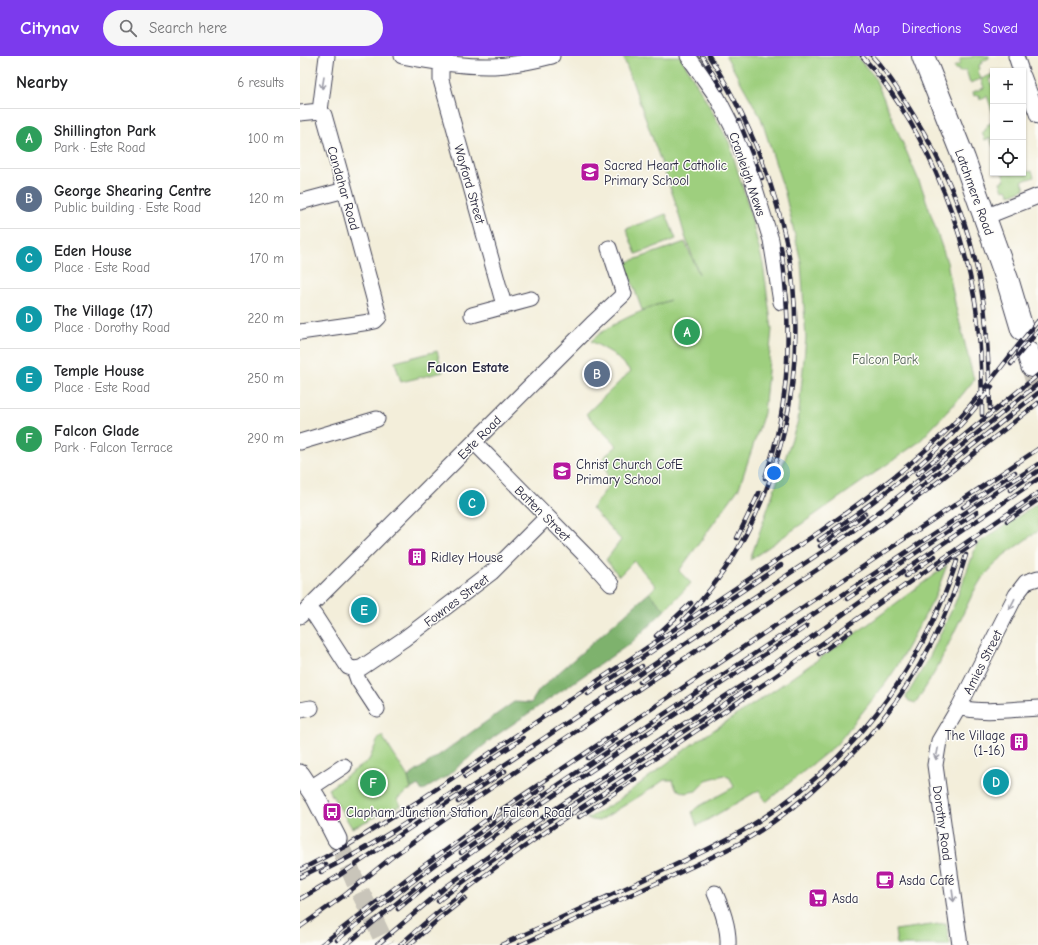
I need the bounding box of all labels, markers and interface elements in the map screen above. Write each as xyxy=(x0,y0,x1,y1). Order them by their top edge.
search box xyxy=(103,10,383,46)
text: Citynav xyxy=(20,17,79,39)
icon: search xyxy=(117,17,139,39)
text: Search here xyxy=(149,19,227,37)
text: Map xyxy=(853,20,880,37)
text: Directions xyxy=(902,20,961,37)
text: Saved xyxy=(983,20,1018,37)
map controls xyxy=(990,68,1026,176)
button: + xyxy=(990,68,1026,104)
text: Nearby xyxy=(16,73,67,92)
text: 6 results xyxy=(237,75,284,90)
one-way arrow xyxy=(319,76,327,89)
button: − xyxy=(990,104,1026,140)
text: Shillington Park xyxy=(54,122,156,140)
street label: Cranleigh Mews xyxy=(726,130,769,218)
text: A xyxy=(25,131,33,146)
text: 100 m xyxy=(248,131,284,146)
text: Park · Este Road xyxy=(54,140,145,155)
button: locate xyxy=(990,140,1026,176)
street label: Wayford Street xyxy=(451,143,488,227)
street label: Candahar Road xyxy=(324,144,363,232)
street label: Latchmere Road xyxy=(952,147,997,237)
place label: Sacred Heart Catholic Primary School xyxy=(604,158,727,188)
school or university icon: Sacred Heart Catholic Primary School xyxy=(579,161,601,183)
text: George Shearing Centre xyxy=(54,182,211,200)
text: B xyxy=(25,191,33,206)
text: 120 m xyxy=(249,191,284,206)
text: Public building · Este Road xyxy=(54,200,201,215)
text: Eden House xyxy=(54,242,132,260)
text: C xyxy=(25,251,33,266)
text: 170 m xyxy=(250,251,284,266)
text: Place · Este Road xyxy=(54,260,150,275)
text: The Village (17) xyxy=(54,302,153,320)
text: D xyxy=(25,311,33,326)
text: 220 m xyxy=(247,311,284,326)
pin: A xyxy=(674,317,700,347)
text: Place · Dorothy Road xyxy=(54,320,170,335)
park label: Falcon Park xyxy=(852,352,919,367)
district label: Falcon Estate xyxy=(427,359,509,376)
pin: B xyxy=(584,359,610,389)
text: Temple House xyxy=(54,362,144,380)
text: E xyxy=(25,371,33,386)
text: 250 m xyxy=(247,371,284,386)
text: Place · Este Road xyxy=(54,380,150,395)
street label: Este Road xyxy=(454,412,504,462)
text: Falcon Glade xyxy=(54,422,139,440)
text: F xyxy=(25,431,33,446)
text: 290 m xyxy=(247,431,284,446)
text: Park · Falcon Terrace xyxy=(54,440,173,455)
place label: Christ Church CofE Primary School xyxy=(576,457,683,487)
school or university icon: Christ Church CofE Primary School xyxy=(551,460,573,482)
your location xyxy=(764,463,784,483)
street label: Batten Street xyxy=(512,482,574,545)
pin: C xyxy=(459,488,485,518)
building icon: Ridley House xyxy=(406,546,428,568)
place label: Ridley House xyxy=(431,550,503,565)
street label: Fownes Street xyxy=(421,570,493,630)
pin: E xyxy=(351,595,377,625)
one-way arrow xyxy=(1007,598,1015,610)
street label: Amies Street xyxy=(960,626,1006,697)
place label: The Village (1-16) xyxy=(945,728,1005,758)
building icon: The Village (1-16) xyxy=(1008,731,1030,753)
one-way arrow xyxy=(932,747,940,760)
pin: D xyxy=(983,767,1009,797)
pin: F xyxy=(360,768,386,798)
street label: Dorothy Road xyxy=(930,785,955,862)
bus stop icon: Clapham Junction Station / Falcon Road xyxy=(321,801,343,823)
place label: Clapham Junction Station / Falcon Road xyxy=(346,805,572,820)
cafe icon: Asda Café xyxy=(874,869,896,891)
place label: Asda Café xyxy=(899,873,955,888)
supermarket icon: Asda xyxy=(807,887,829,909)
one-way arrow xyxy=(950,889,958,902)
place label: Asda xyxy=(832,891,859,906)

